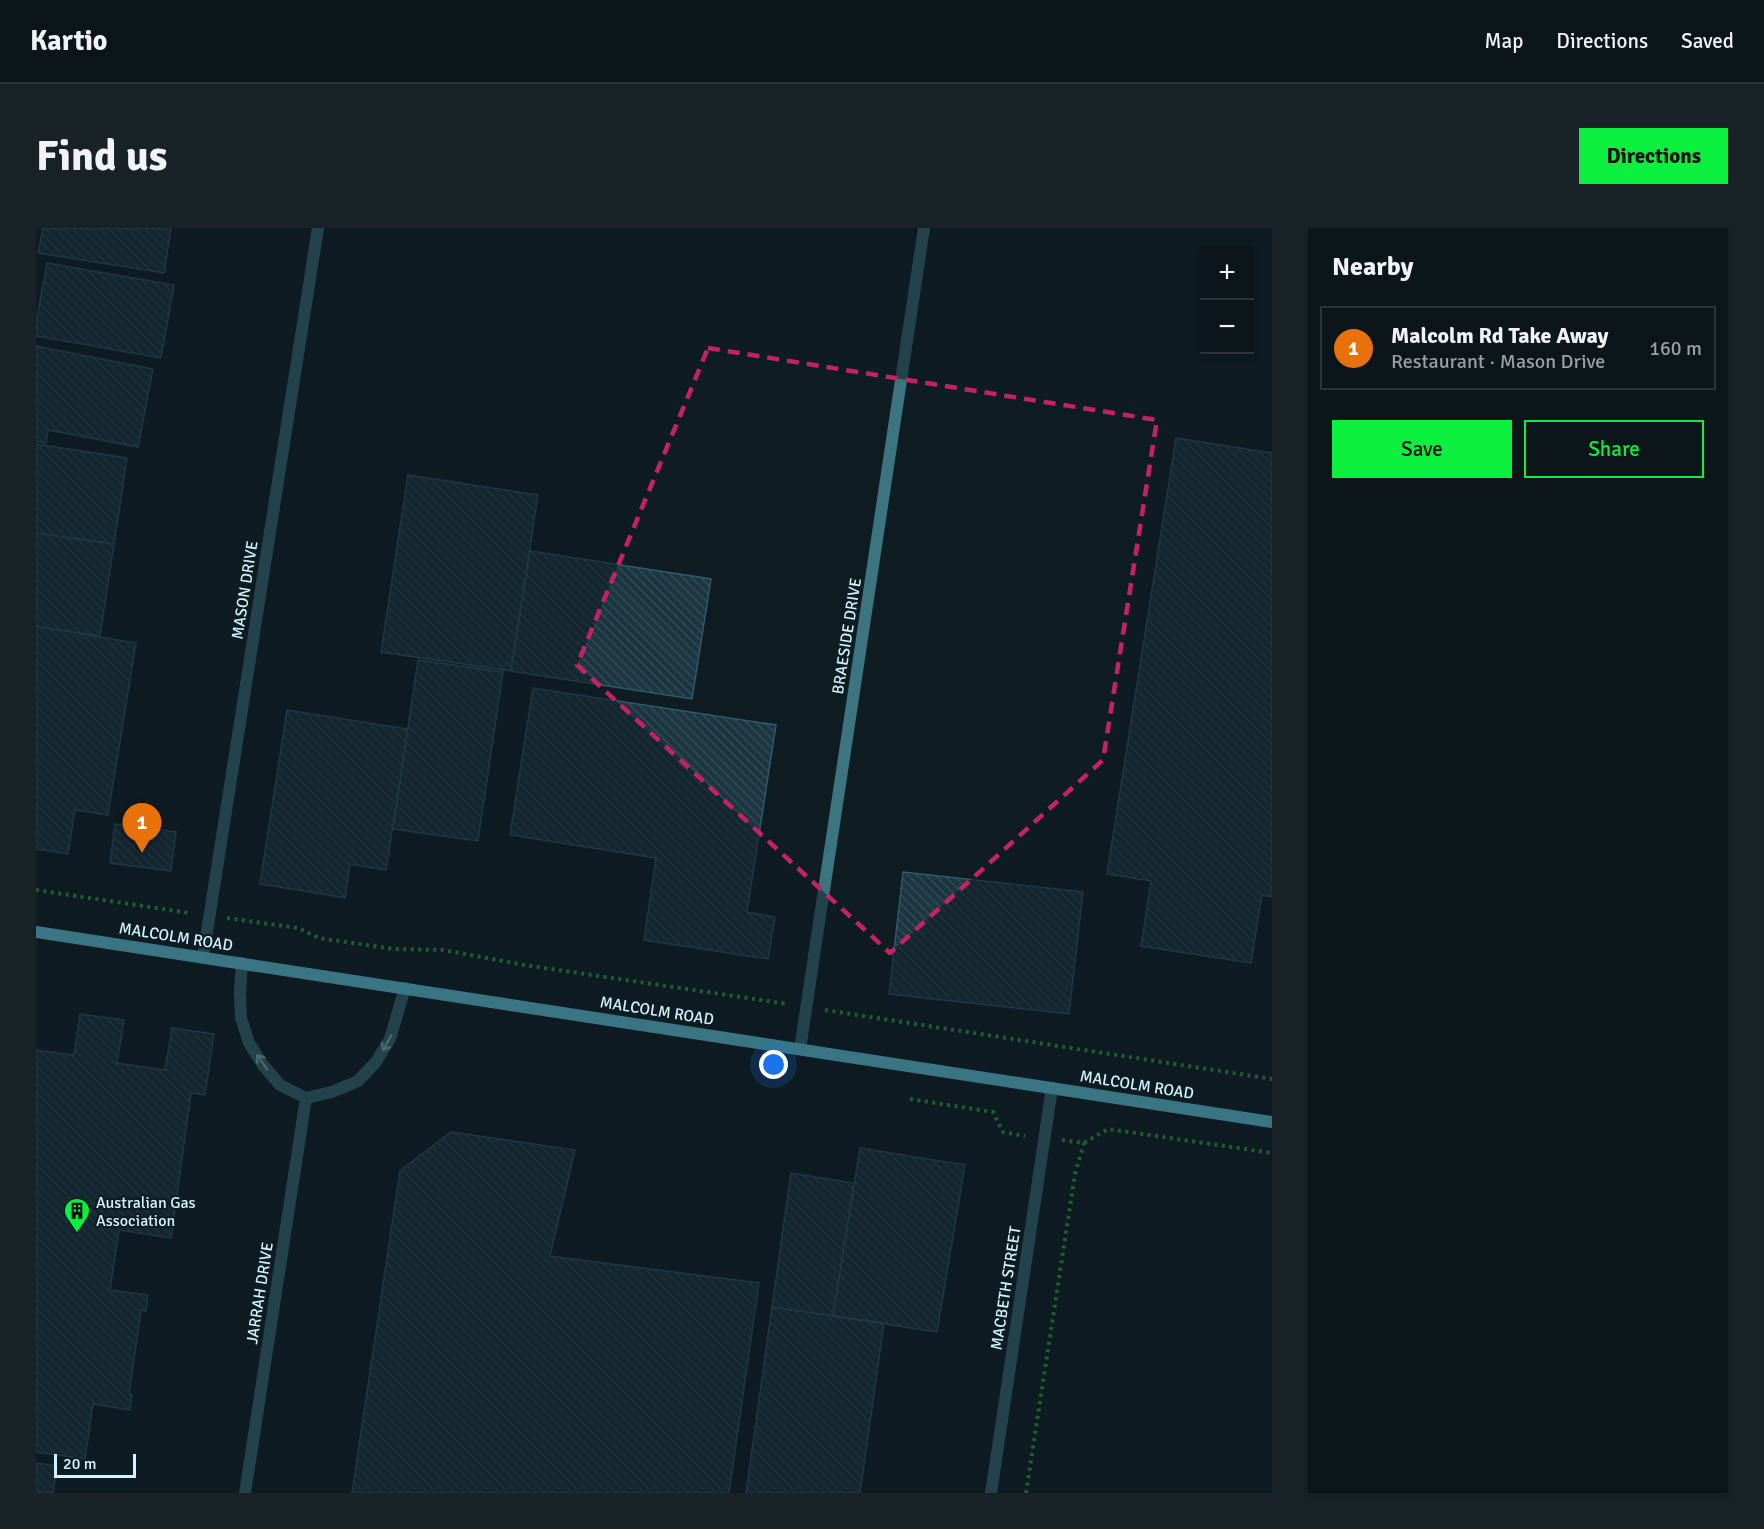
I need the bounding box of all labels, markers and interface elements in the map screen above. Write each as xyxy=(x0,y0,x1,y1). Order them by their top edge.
text: Kartio xyxy=(30,24,107,58)
text: Map xyxy=(1485,28,1523,54)
text: Directions xyxy=(1556,28,1648,54)
text: Saved xyxy=(1681,28,1734,54)
button: Directions xyxy=(1579,128,1728,184)
text: Find us xyxy=(36,131,167,182)
map controls xyxy=(1200,246,1254,354)
button: + xyxy=(1200,246,1254,300)
text: Nearby xyxy=(1332,251,1413,283)
button: − xyxy=(1200,300,1254,354)
text: Malcolm Rd Take Away xyxy=(1391,322,1609,349)
text: 1 xyxy=(1348,336,1359,361)
text: 160 m xyxy=(1649,336,1702,361)
text: Restaurant · Mason Drive xyxy=(1391,349,1605,374)
button: Save xyxy=(1332,420,1512,478)
button: Share xyxy=(1524,420,1704,478)
street label: MASON DRIVE xyxy=(227,540,263,641)
street label: BRAESIDE DRIVE xyxy=(828,577,866,696)
pin: 1 xyxy=(122,804,162,853)
street label: MALCOLM ROAD xyxy=(117,918,234,956)
street label: MALCOLM ROAD xyxy=(598,992,715,1030)
one-way arrow xyxy=(381,1034,393,1051)
your location xyxy=(759,1050,788,1079)
one-way arrow xyxy=(256,1055,268,1071)
street label: MALCOLM ROAD xyxy=(1078,1066,1195,1104)
place label: Australian Gas Association xyxy=(96,1193,196,1231)
building icon: Australian Gas Association xyxy=(62,1196,92,1234)
street label: MACBETH STREET xyxy=(986,1225,1026,1351)
street label: JARRAH DRIVE xyxy=(242,1241,278,1346)
scale bar xyxy=(54,1451,136,1478)
text: 20 m xyxy=(63,1454,97,1474)

